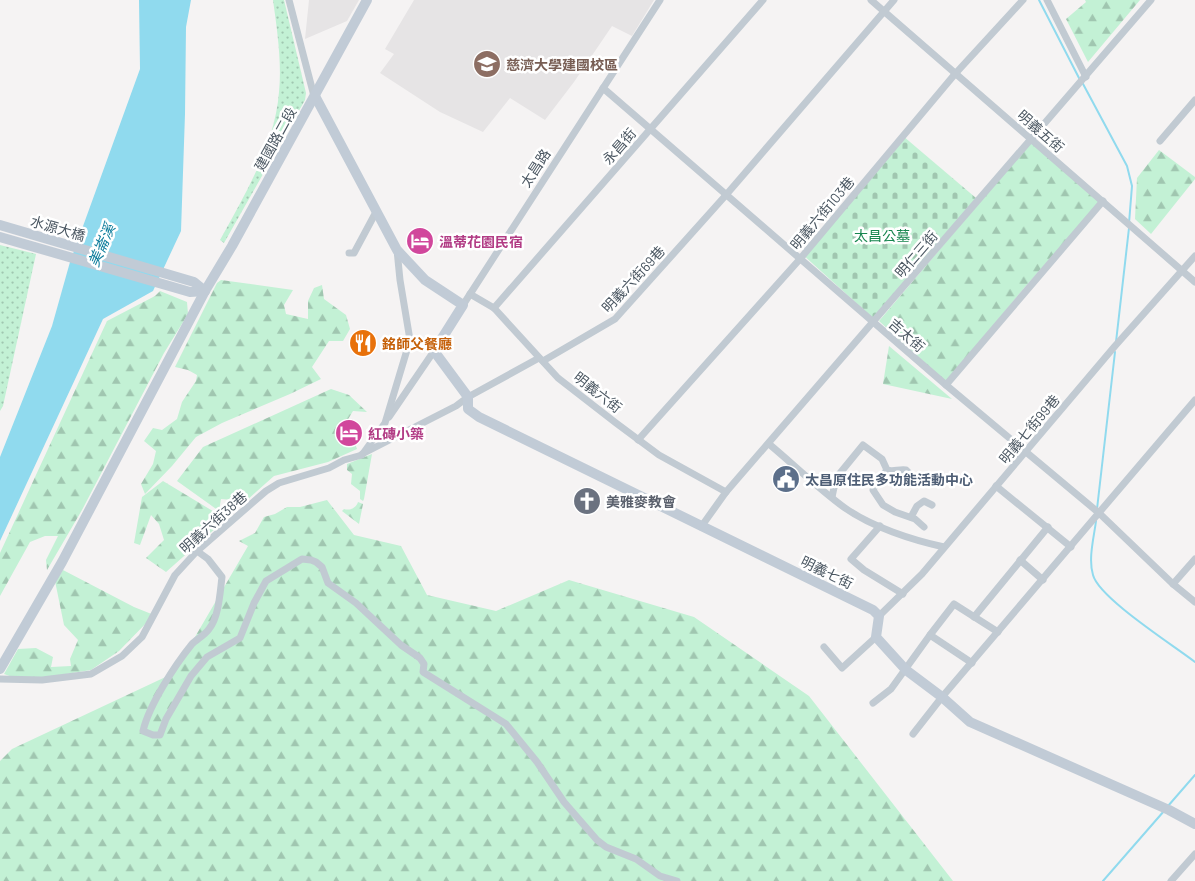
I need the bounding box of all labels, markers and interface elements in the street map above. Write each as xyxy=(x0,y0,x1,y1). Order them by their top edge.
school or university icon: 慈濟大學建國校區 xyxy=(472,49,502,79)
place label: 慈濟大學建國校區 xyxy=(506,56,618,73)
street label: 建國路二段 xyxy=(251,104,299,174)
street label: 明義五街 xyxy=(1014,106,1068,156)
street label: 永昌街 xyxy=(599,125,639,167)
street label: 太昌路 xyxy=(516,146,554,190)
street label: 明義六街103巷 xyxy=(787,173,857,253)
street label: 水源大橋 xyxy=(29,212,87,244)
water label: 美崙溪 xyxy=(84,219,119,269)
hotel icon: 溫蒂花園民宿 xyxy=(405,226,435,256)
park label: 太昌公墓 xyxy=(854,227,910,244)
street label: 明仁三街 xyxy=(891,227,941,281)
place label: 溫蒂花園民宿 xyxy=(439,233,523,250)
street label: 明義六街69巷 xyxy=(598,242,668,316)
street label: 吉太街 xyxy=(886,315,928,355)
restaurant icon: 銘師父餐廳 xyxy=(348,328,378,358)
place label: 銘師父餐廳 xyxy=(382,335,452,352)
street label: 明義六街 xyxy=(571,368,625,416)
street label: 明義七街99巷 xyxy=(995,391,1063,467)
hotel icon: 紅磚小築 xyxy=(334,418,364,448)
place label: 紅磚小築 xyxy=(368,425,424,442)
public building icon: 太昌原住民多功能活動中心 xyxy=(771,464,801,494)
place label: 太昌原住民多功能活動中心 xyxy=(805,471,973,488)
church icon: 美雅麥教會 xyxy=(572,486,602,516)
street label: 明義六街38巷 xyxy=(176,487,250,557)
place label: 美雅麥教會 xyxy=(606,493,676,510)
street label: 明義七街 xyxy=(798,552,856,592)

